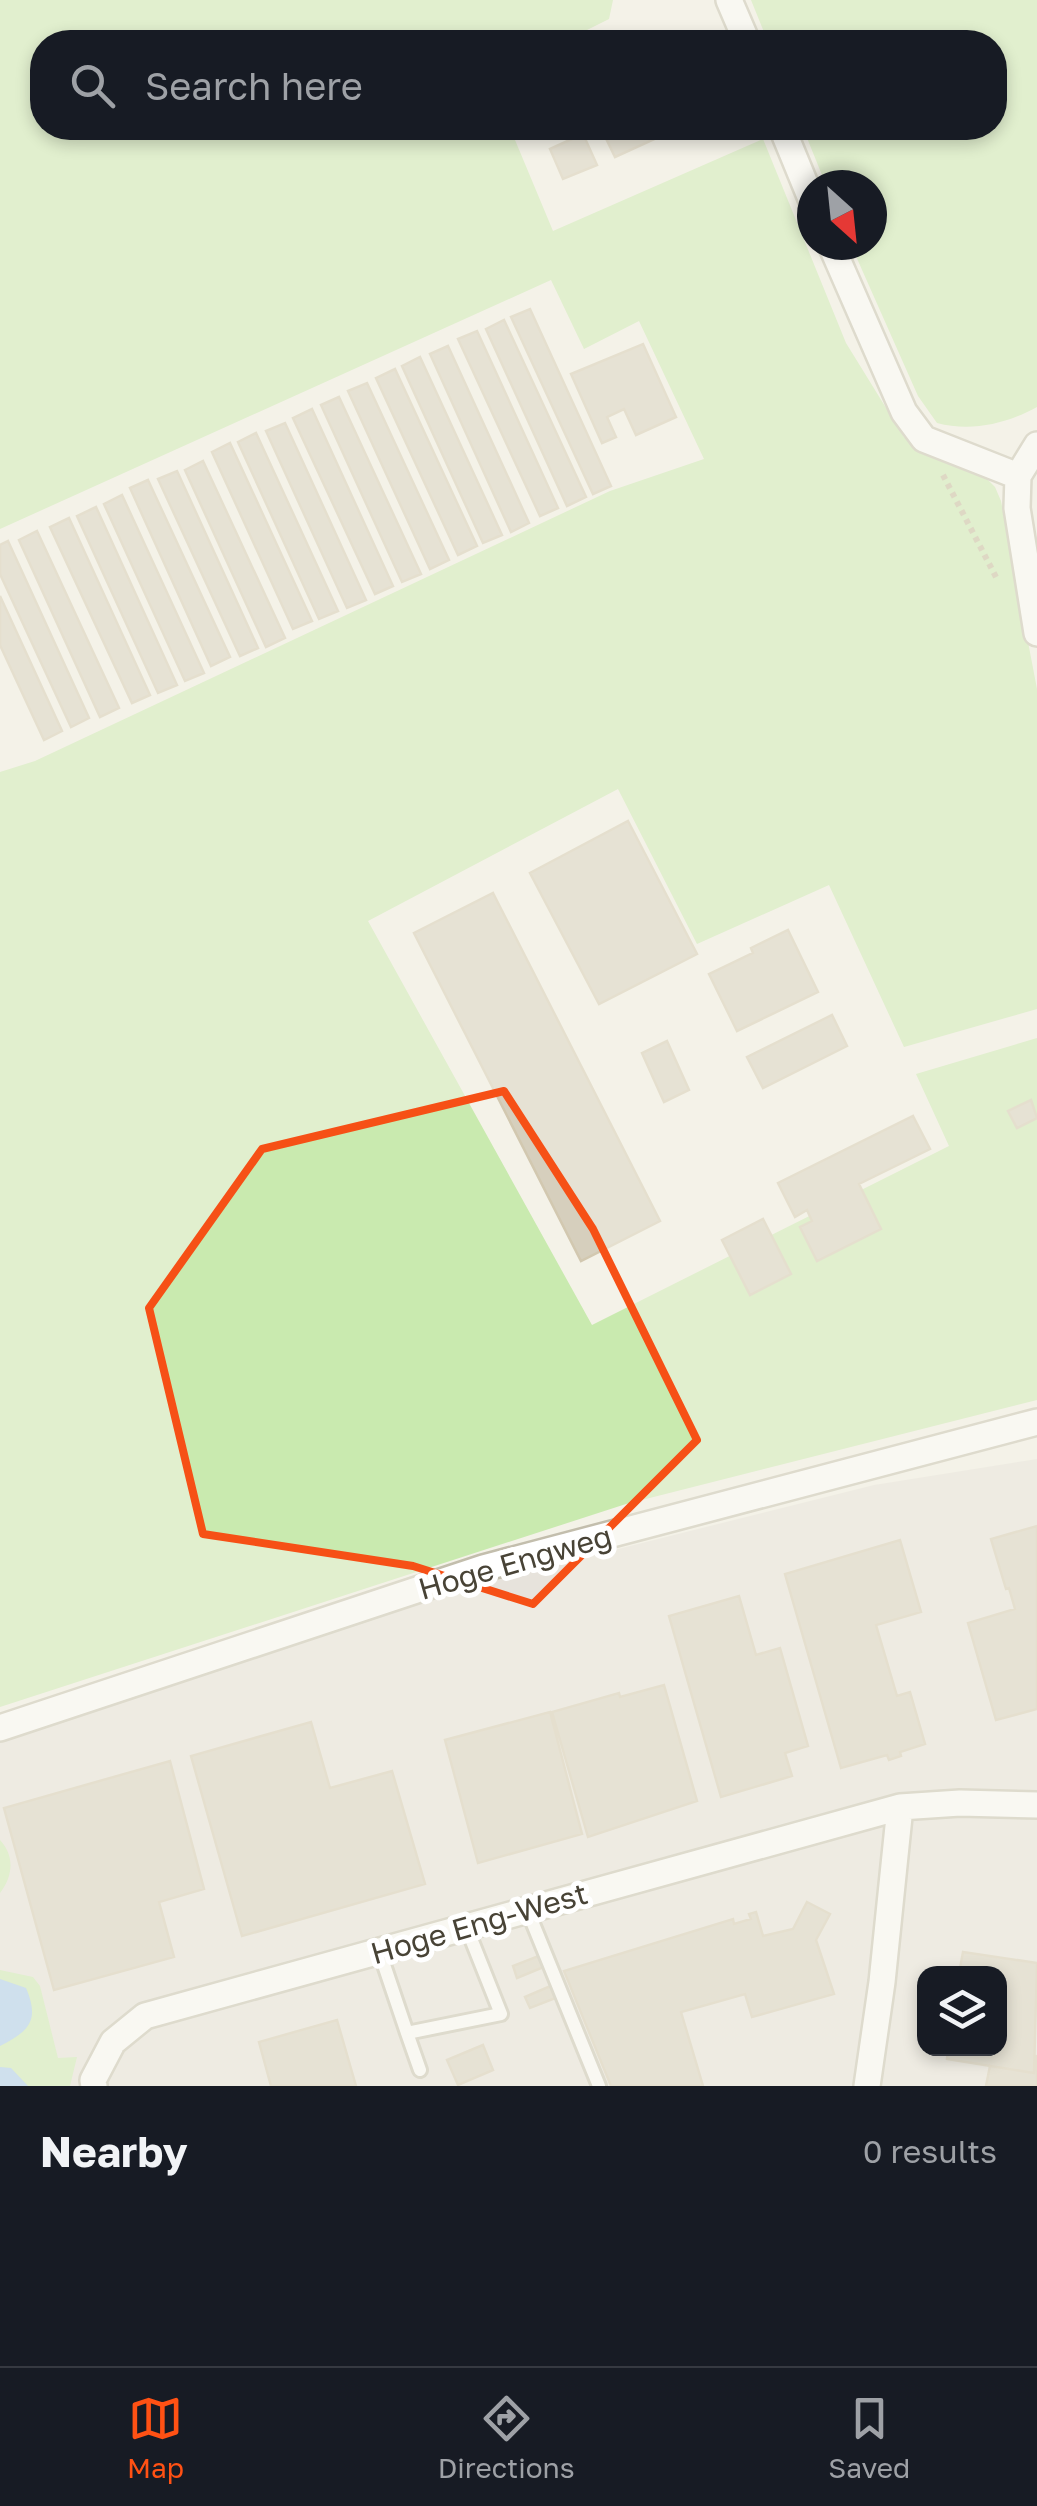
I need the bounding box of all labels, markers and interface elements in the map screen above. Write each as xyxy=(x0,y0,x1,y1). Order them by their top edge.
search box xyxy=(30,30,1007,140)
icon: search xyxy=(65,58,120,113)
text: Search here xyxy=(145,63,363,108)
north arrow xyxy=(797,170,887,260)
street label: Hoge Engweg xyxy=(414,1517,616,1607)
street label: Hoge Eng-West xyxy=(367,1875,591,1971)
map controls xyxy=(917,1966,1007,2056)
button: layers xyxy=(917,1966,1007,2056)
text: Nearby xyxy=(40,2126,188,2176)
text: 0 results xyxy=(863,2132,997,2170)
tab: Map xyxy=(127,2391,184,2484)
tab: Directions xyxy=(438,2391,575,2484)
tab: Saved xyxy=(828,2391,910,2484)

